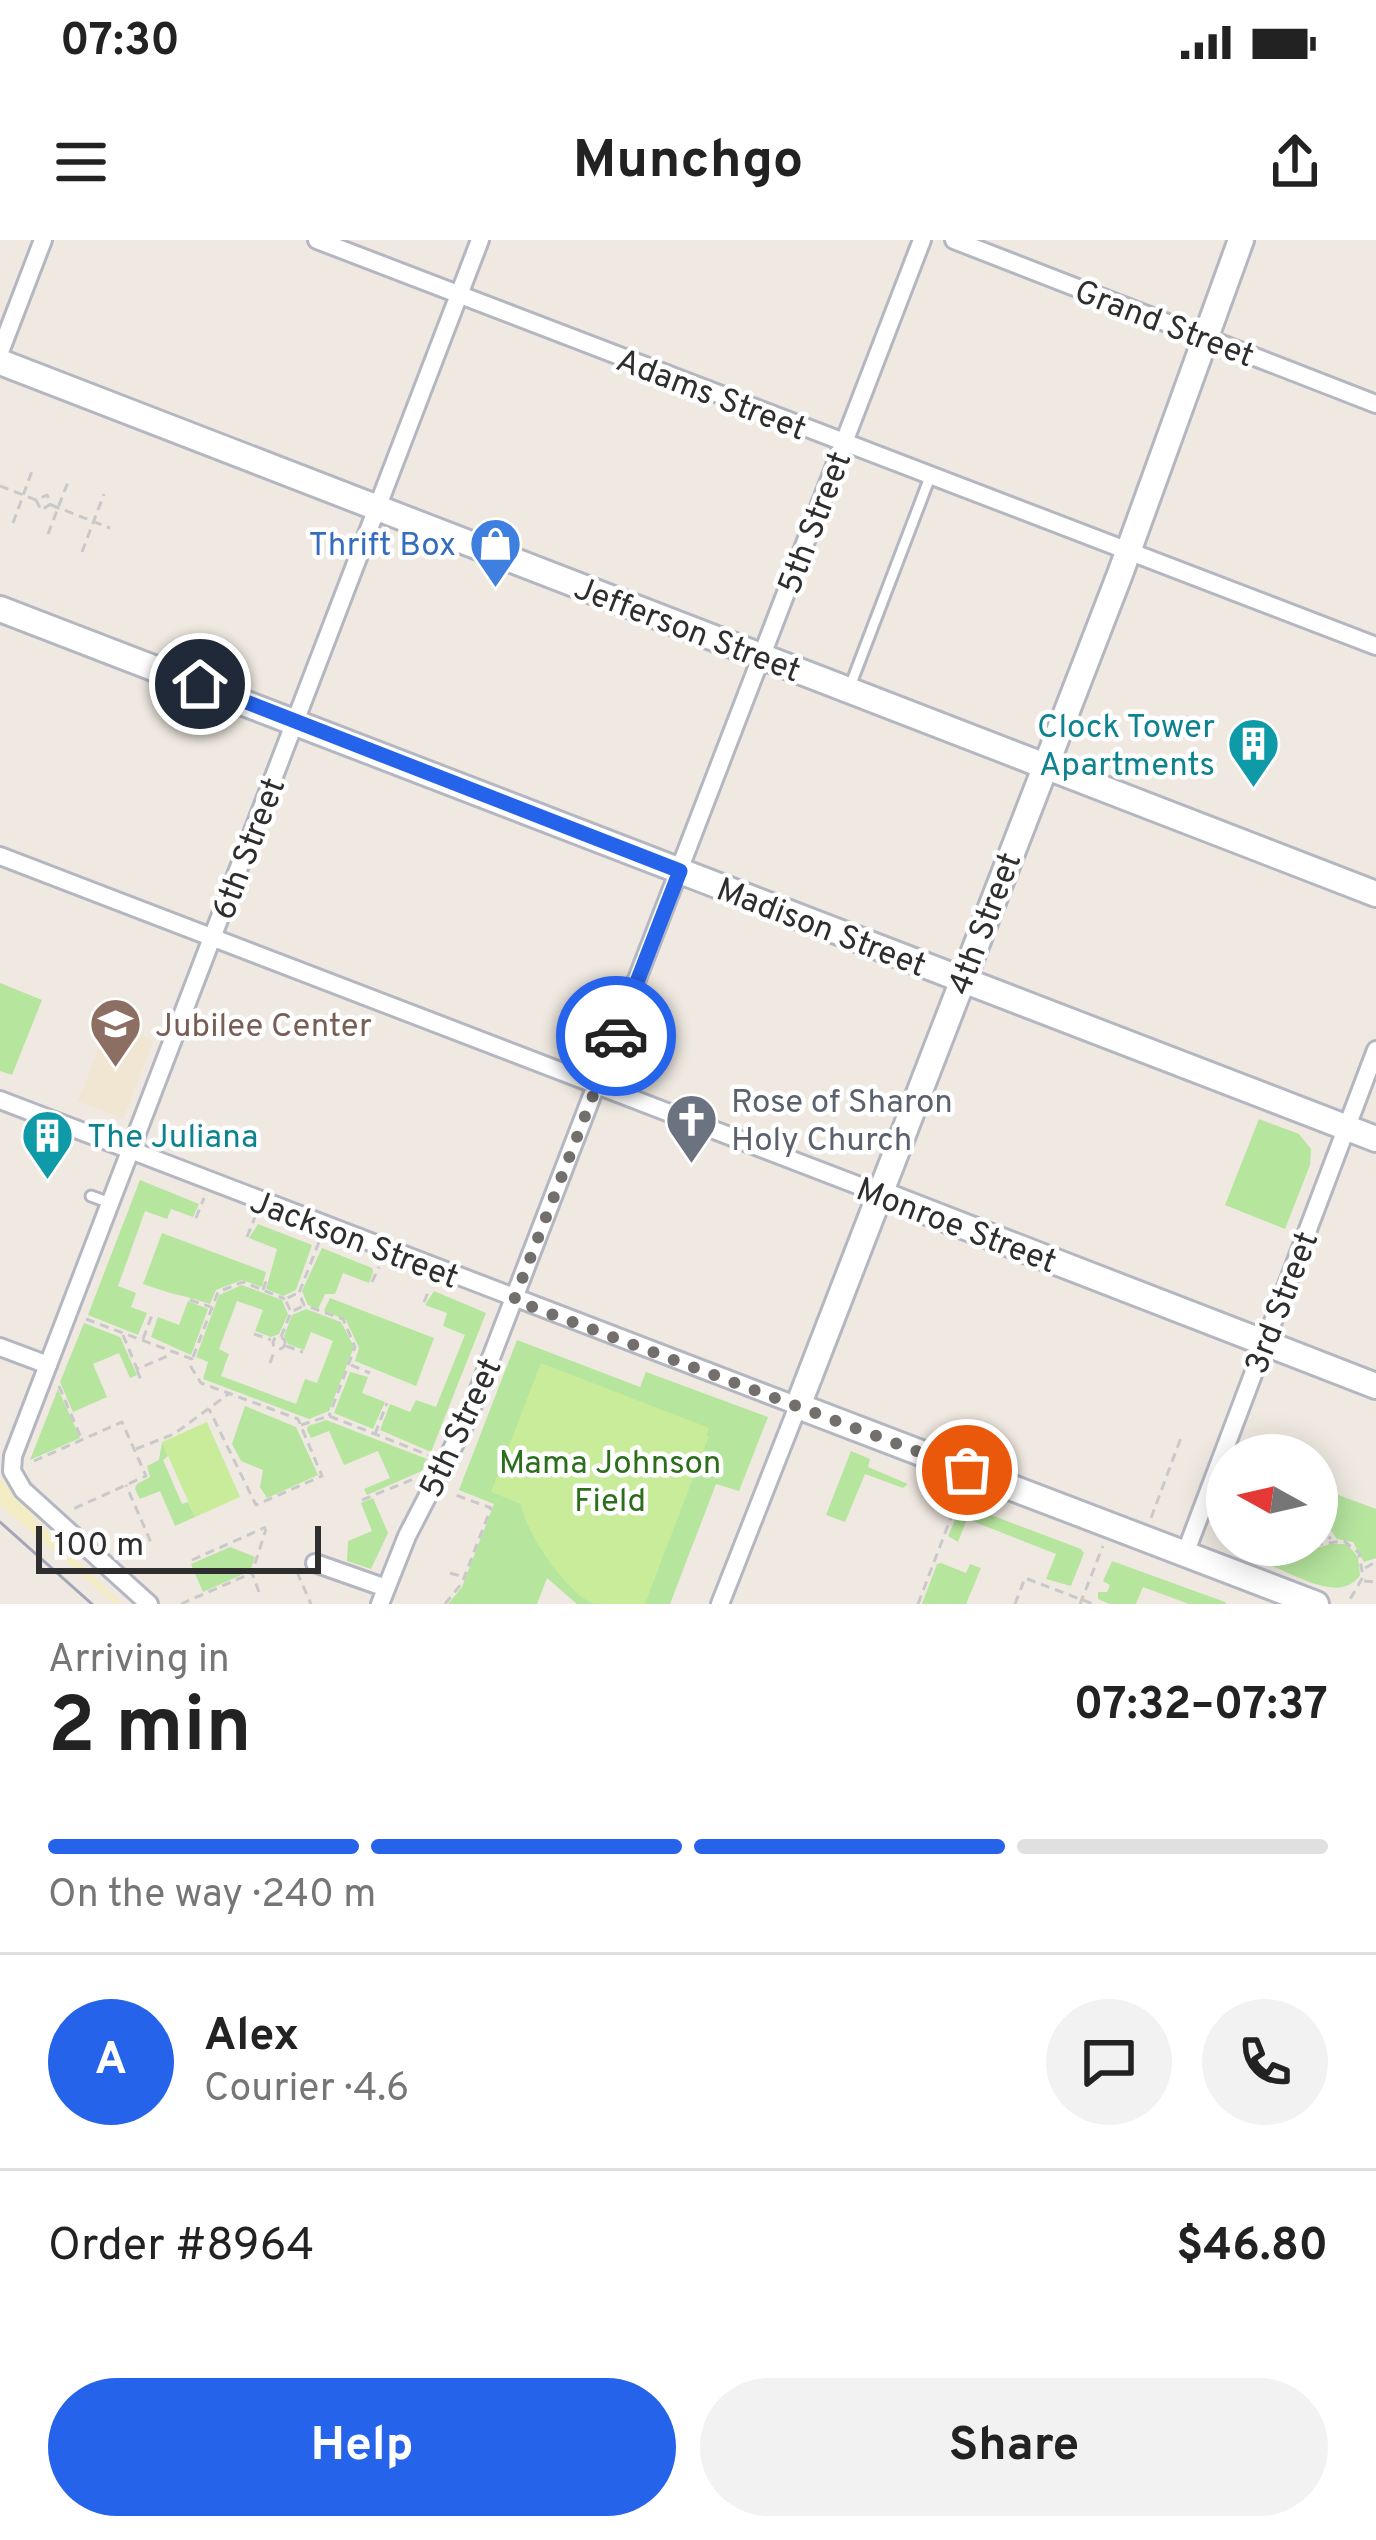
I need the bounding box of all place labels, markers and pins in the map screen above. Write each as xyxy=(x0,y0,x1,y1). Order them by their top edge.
shop icon: Thrift Box xyxy=(467,515,523,589)
place label: Thrift Box xyxy=(308,526,456,568)
pin xyxy=(149,633,251,735)
place label: Clock Tower Apartments xyxy=(1037,708,1215,788)
building icon: Clock Tower Apartments xyxy=(1226,716,1282,790)
school or university icon: Jubilee Center xyxy=(88,996,144,1070)
place label: Jubilee Center xyxy=(155,1007,372,1049)
place label: Rose of Sharon Holy Church xyxy=(731,1083,953,1163)
church icon: Rose of Sharon Holy Church xyxy=(664,1091,720,1165)
building icon: The Juliana xyxy=(20,1107,76,1181)
place label: The Juliana xyxy=(87,1118,258,1160)
pin xyxy=(916,1419,1018,1521)

